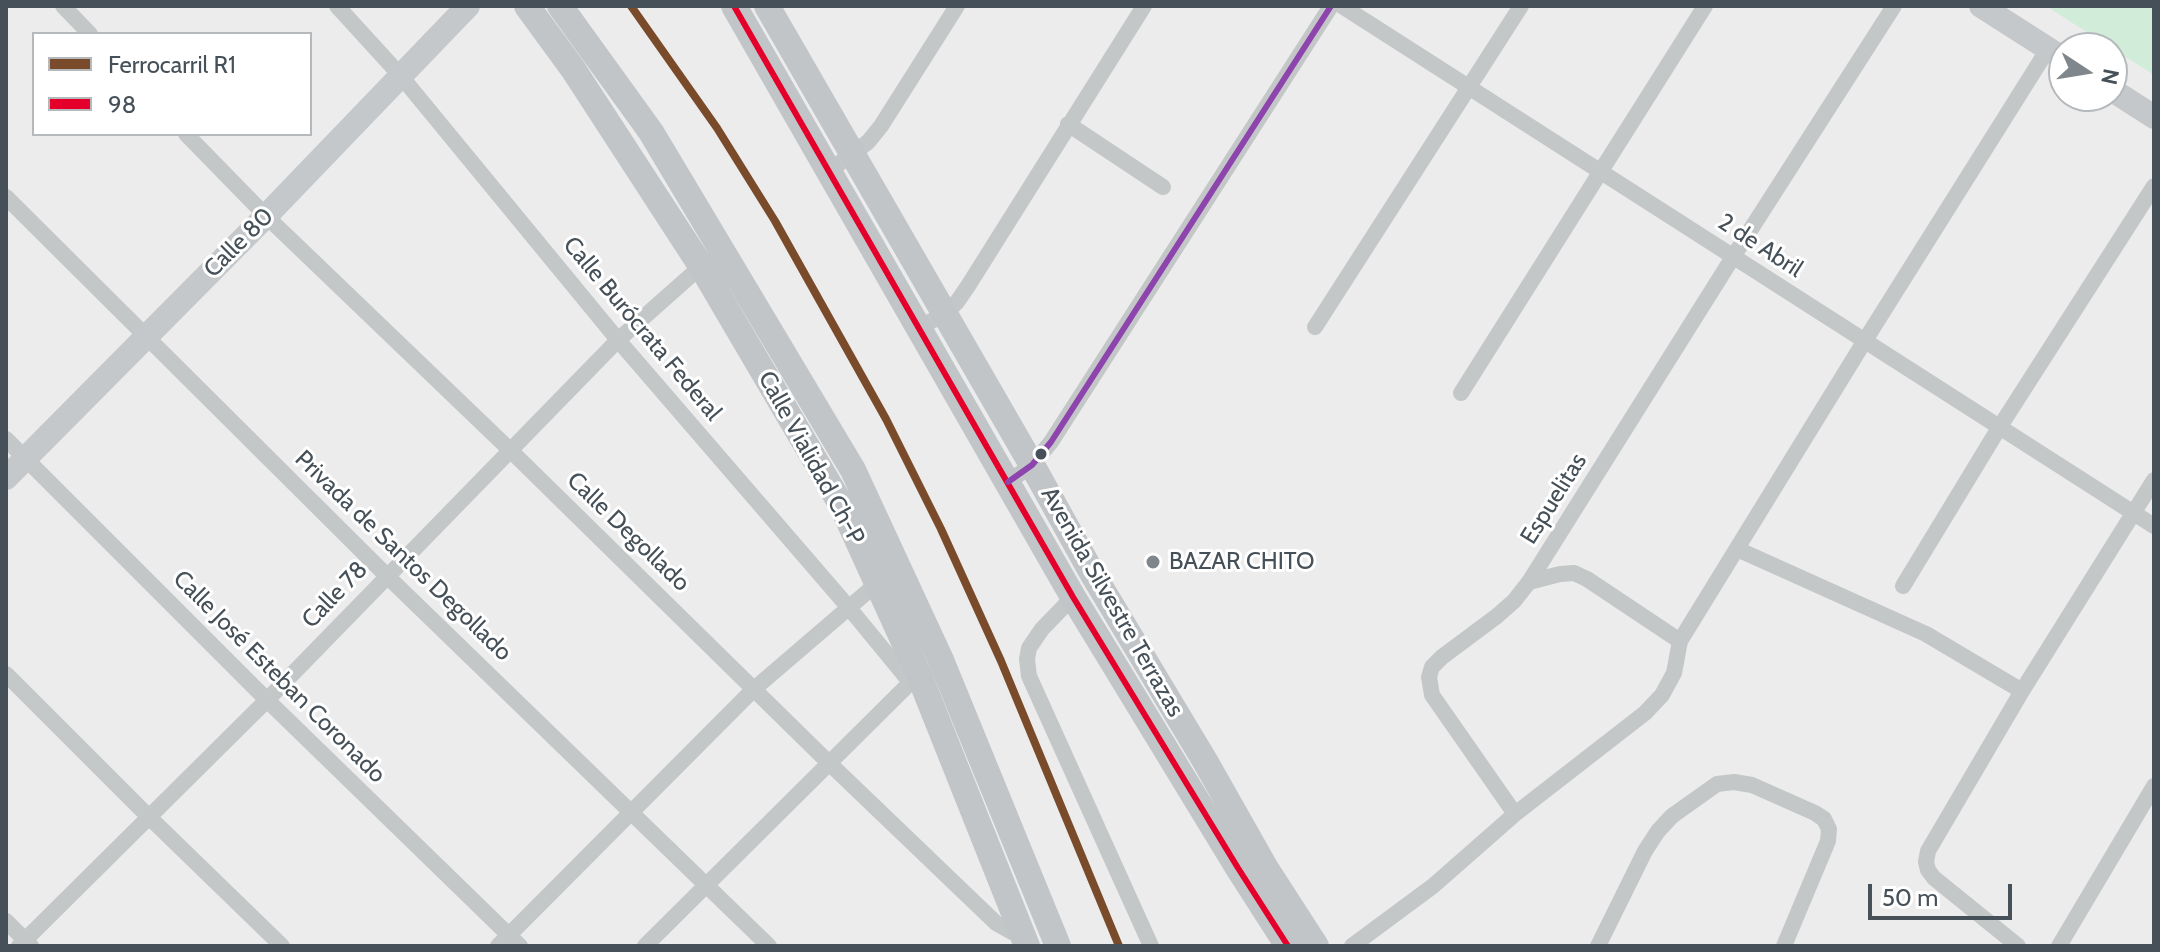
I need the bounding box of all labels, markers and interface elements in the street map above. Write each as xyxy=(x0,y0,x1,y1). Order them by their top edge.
legend xyxy=(32,32,312,136)
north arrow xyxy=(2048,32,2128,112)
text: Ferrocarril R1 xyxy=(108,50,236,79)
text: N xyxy=(2095,66,2125,87)
text: 98 xyxy=(108,90,136,119)
street label: Calle 80 xyxy=(198,202,280,284)
street label: 2 de Abril xyxy=(1712,208,1808,284)
street label: Calle Burócrata Federal xyxy=(557,231,727,427)
street label: Calle Vialidad Ch-P xyxy=(751,366,871,550)
street label: Privada de Santos Degollado xyxy=(289,445,517,667)
unlabelled marker xyxy=(1033,446,1049,462)
street label: Espuelitas xyxy=(1515,448,1593,550)
street label: Calle Degollado xyxy=(561,466,695,598)
street label: Avenida Silvestre Terrazas xyxy=(1034,482,1190,722)
place label: BAZAR CHITO xyxy=(1169,548,1314,576)
marker: BAZAR CHITO xyxy=(1144,553,1162,571)
street label: Calle 78 xyxy=(296,556,374,634)
street label: Calle José Esteban Coronado xyxy=(167,565,391,789)
scale bar xyxy=(1872,868,2016,918)
text: 50 m xyxy=(1882,883,1938,912)

